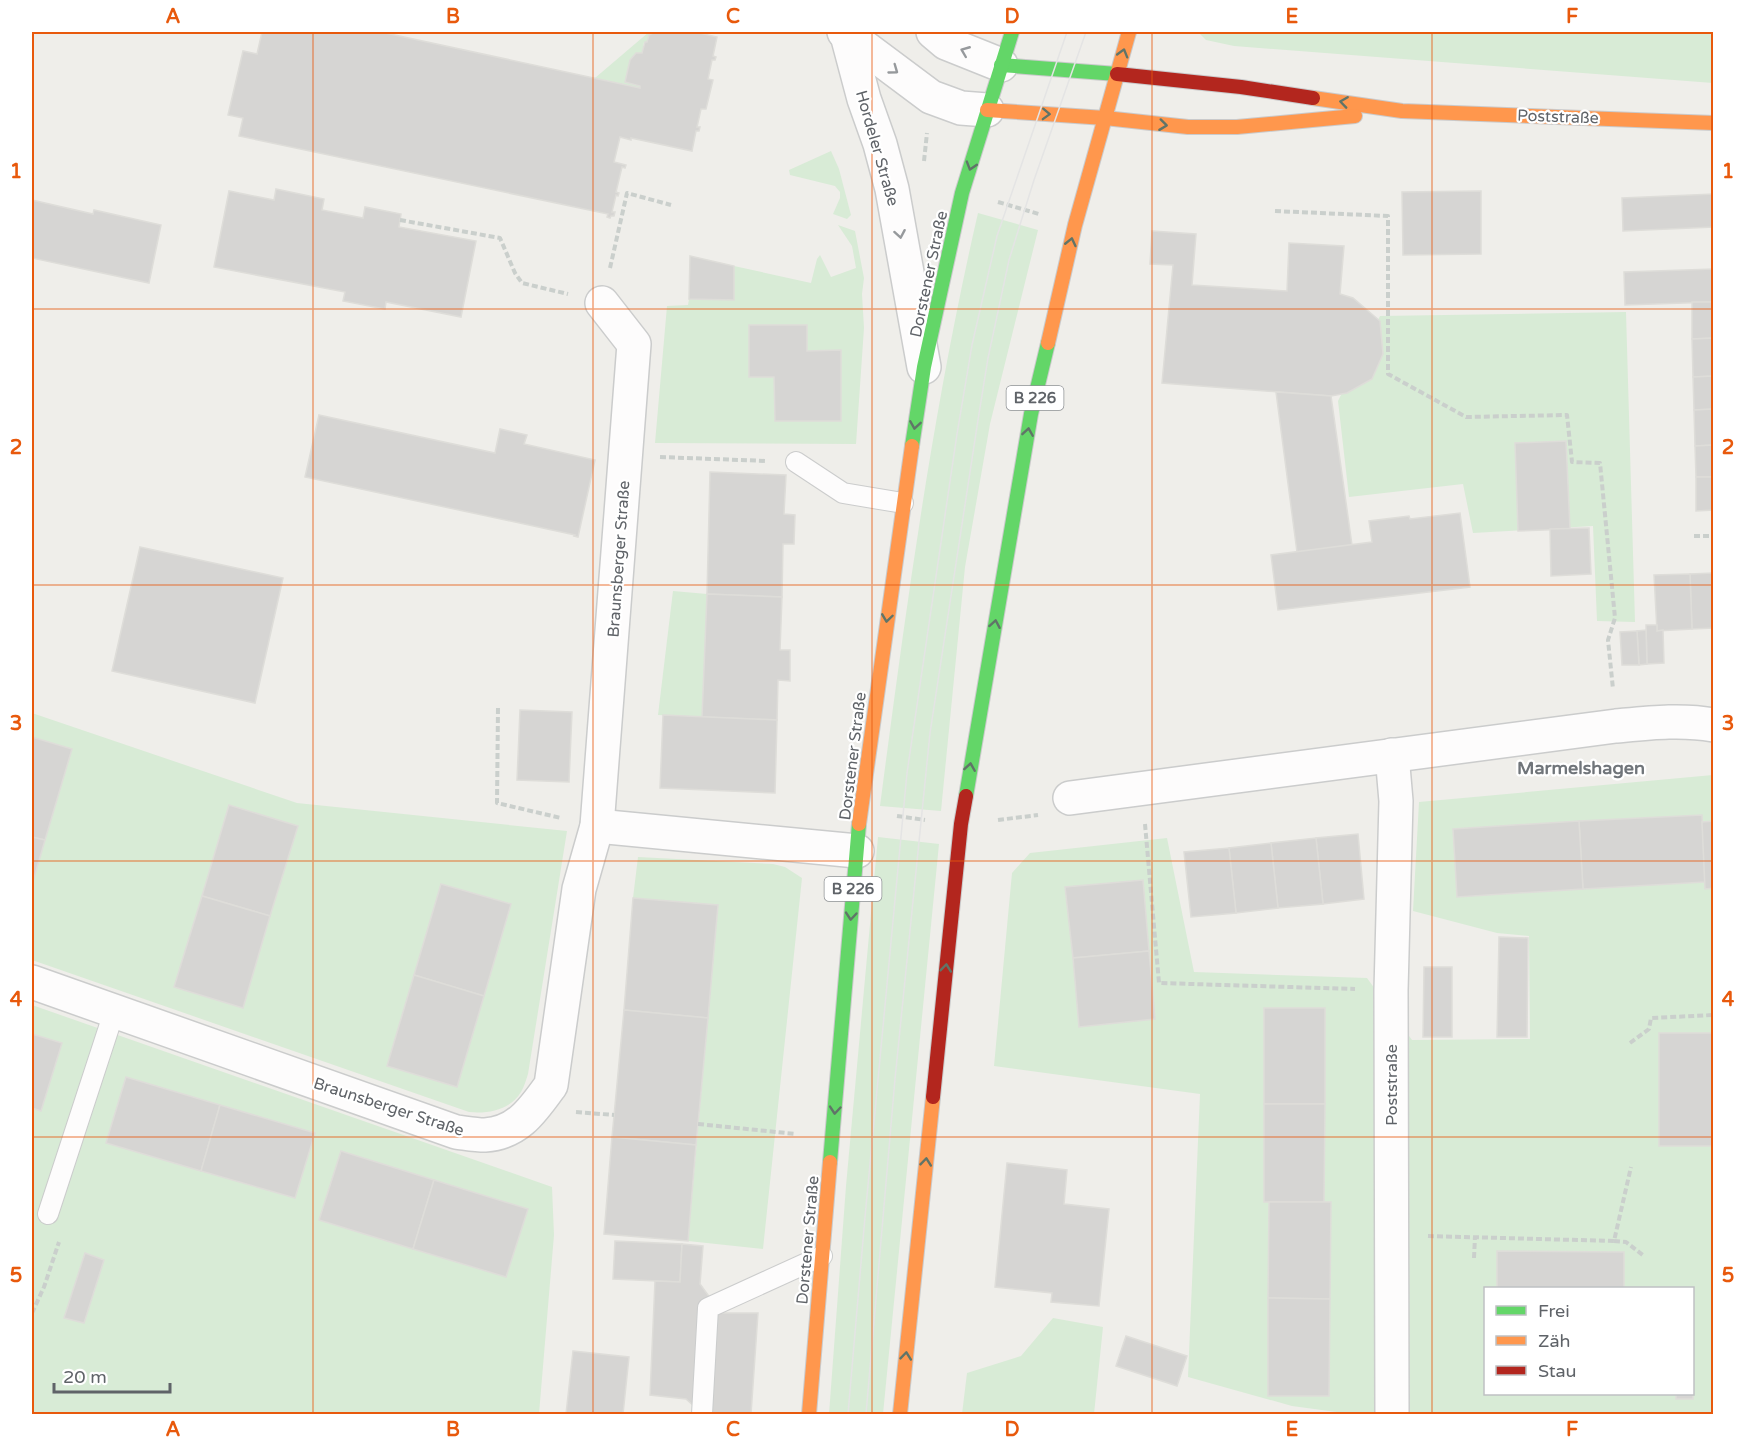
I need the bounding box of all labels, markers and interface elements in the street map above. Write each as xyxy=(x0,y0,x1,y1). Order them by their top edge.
text: A xyxy=(166,5,181,29)
text: B xyxy=(446,5,460,29)
text: C xyxy=(726,5,740,29)
text: D xyxy=(1004,5,1020,29)
text: E xyxy=(1286,5,1299,29)
text: F xyxy=(1566,5,1578,29)
one-way arrow xyxy=(961,46,972,58)
one-way arrow xyxy=(1116,48,1128,59)
one-way arrow xyxy=(888,63,899,74)
street label: Hordeler Straße xyxy=(851,88,903,208)
one-way arrow xyxy=(1339,97,1349,109)
street label: Poststraße xyxy=(1517,106,1599,128)
one-way arrow xyxy=(1041,107,1050,120)
one-way arrow xyxy=(1159,118,1168,130)
text: 1 xyxy=(10,160,22,184)
one-way arrow xyxy=(966,160,978,171)
text: 1 xyxy=(1722,160,1734,184)
street label: Dorstener Straße xyxy=(906,209,952,339)
one-way arrow xyxy=(893,229,905,238)
one-way arrow xyxy=(1063,237,1076,247)
road number: B 226 xyxy=(1006,386,1064,410)
one-way arrow xyxy=(909,419,922,429)
one-way arrow xyxy=(1021,428,1034,438)
text: 2 xyxy=(10,436,22,460)
text: 2 xyxy=(1722,436,1734,460)
street label: Braunsberger Straße xyxy=(604,480,634,638)
one-way arrow xyxy=(881,613,893,622)
one-way arrow xyxy=(988,620,1001,630)
street label: Dorstener Straße xyxy=(835,691,871,821)
text: 3 xyxy=(10,712,22,736)
text: 3 xyxy=(1722,712,1734,736)
district label: Marmelshagen xyxy=(1517,757,1645,779)
one-way arrow xyxy=(964,762,976,771)
road number: B 226 xyxy=(824,877,882,901)
one-way arrow xyxy=(845,911,858,920)
one-way arrow xyxy=(939,964,952,973)
text: 4 xyxy=(10,988,23,1012)
text: 4 xyxy=(1722,988,1735,1012)
street label: Poststraße xyxy=(1382,1044,1402,1126)
street label: Braunsberger Straße xyxy=(311,1073,467,1141)
one-way arrow xyxy=(829,1105,842,1114)
one-way arrow xyxy=(919,1158,932,1167)
street label: Dorstener Straße xyxy=(792,1175,824,1305)
text: 5 xyxy=(10,1264,22,1288)
text: 5 xyxy=(1722,1264,1734,1288)
legend xyxy=(1484,1287,1694,1395)
text: Frei xyxy=(1538,1300,1570,1322)
text: Zäh xyxy=(1538,1330,1571,1352)
one-way arrow xyxy=(899,1352,912,1361)
scale bar xyxy=(54,1356,170,1394)
text: Stau xyxy=(1538,1360,1577,1382)
text: 20 m xyxy=(63,1366,107,1388)
text: A xyxy=(166,1418,181,1442)
text: B xyxy=(446,1418,460,1442)
text: C xyxy=(726,1418,740,1442)
text: D xyxy=(1004,1418,1020,1442)
text: E xyxy=(1286,1418,1299,1442)
text: F xyxy=(1566,1418,1578,1442)

